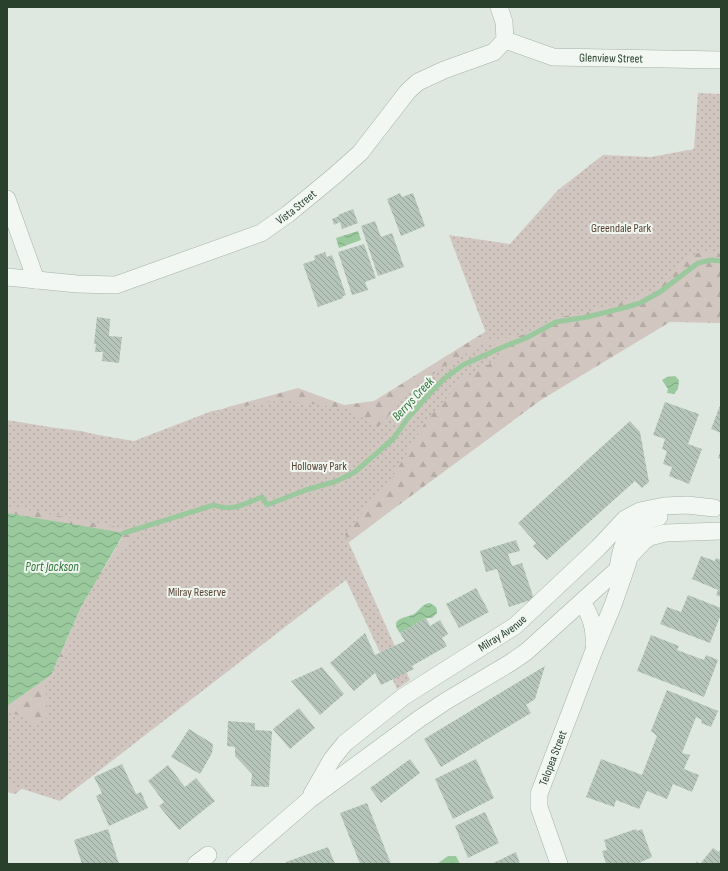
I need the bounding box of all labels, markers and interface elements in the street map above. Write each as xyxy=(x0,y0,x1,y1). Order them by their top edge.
street label: Glenview Street xyxy=(579,50,643,66)
street label: Vista Street xyxy=(273,186,320,228)
park label: Greendale Park xyxy=(591,221,652,236)
water label: Berrys Creek xyxy=(389,373,438,424)
park label: Holloway Park xyxy=(291,459,347,474)
water label: Port Jackson xyxy=(25,559,79,575)
park label: Milray Reserve xyxy=(168,585,226,600)
street label: Milray Avenue xyxy=(475,611,530,655)
street label: Telopea Street xyxy=(535,728,570,788)

